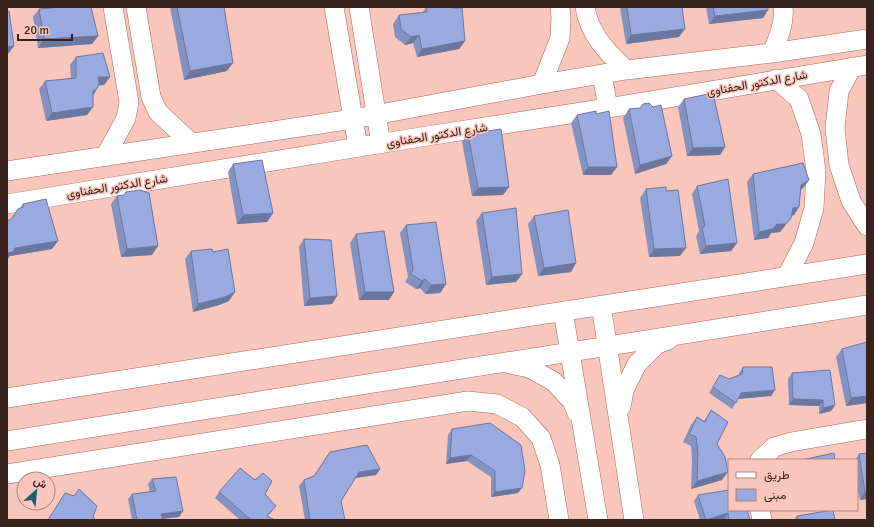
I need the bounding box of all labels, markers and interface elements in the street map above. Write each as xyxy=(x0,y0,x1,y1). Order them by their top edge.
scale bar xyxy=(18,16,72,42)
text: 20 m xyxy=(24,23,49,38)
street label: شارع الدكتور الحفناوى xyxy=(705,67,809,101)
street label: شارع الدكتور الحفناوى xyxy=(385,120,489,152)
street label: شارع الدكتور الحفناوى xyxy=(65,171,169,203)
legend xyxy=(728,459,858,511)
text: طريق xyxy=(764,468,790,483)
north arrow xyxy=(16,471,56,511)
text: ش xyxy=(31,474,49,491)
text: مبنى xyxy=(764,488,786,503)

